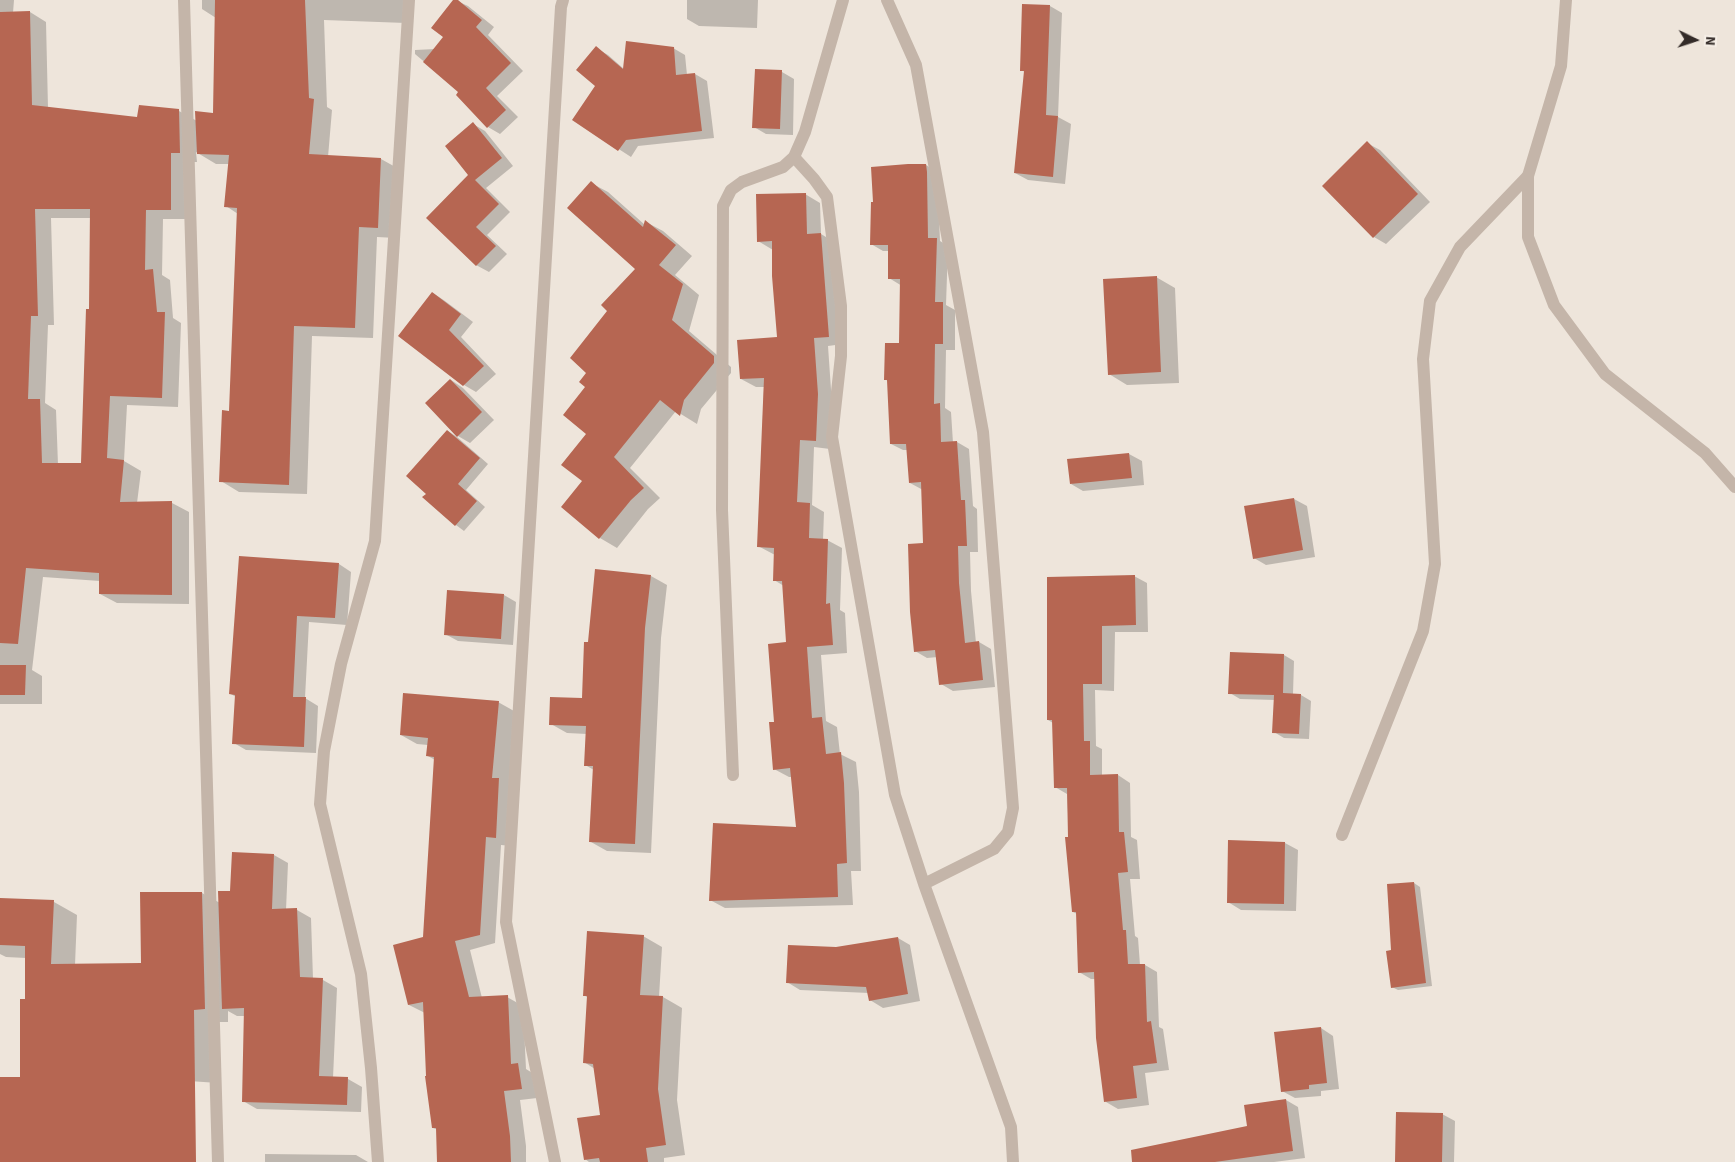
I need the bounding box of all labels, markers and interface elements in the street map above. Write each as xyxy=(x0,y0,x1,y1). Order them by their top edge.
north arrow xyxy=(1670,15,1720,65)
text: N xyxy=(1700,36,1720,46)

